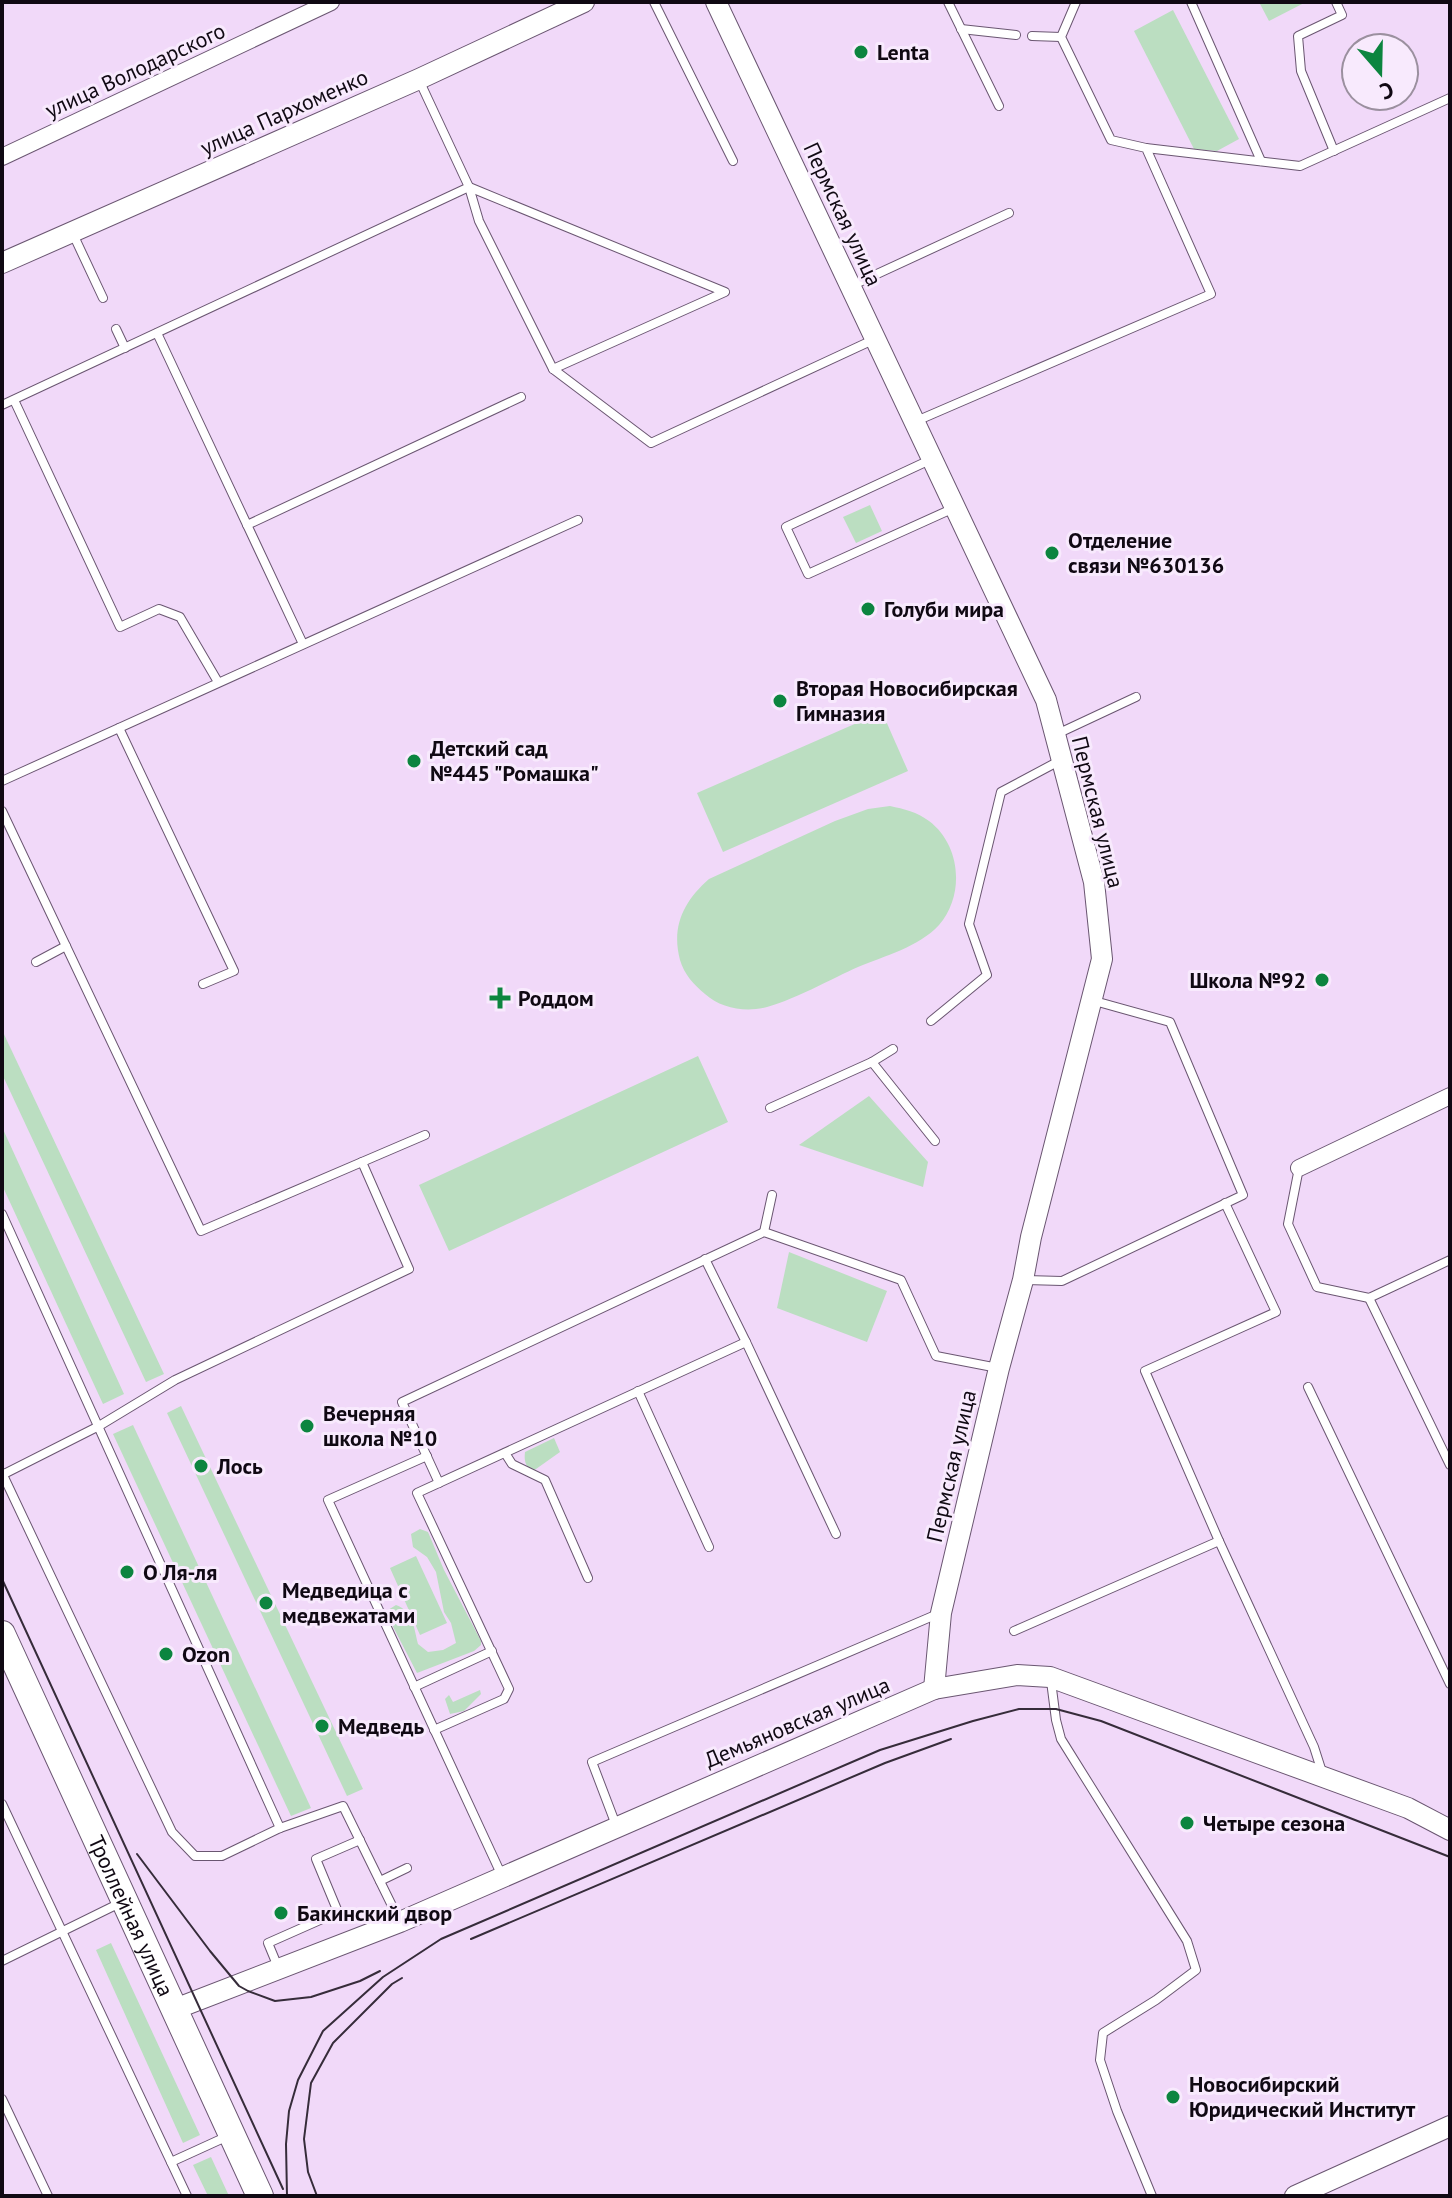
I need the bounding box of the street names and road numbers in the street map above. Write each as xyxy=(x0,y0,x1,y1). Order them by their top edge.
street label: улица Володарского xyxy=(41,16,229,124)
street label: улица Пархоменко xyxy=(196,62,372,162)
street label: Пермская улица xyxy=(797,138,889,290)
street label: Пермская улица xyxy=(1066,733,1130,891)
street label: Пермская улица xyxy=(920,1387,982,1545)
street label: Демьяновская улица xyxy=(700,1670,894,1774)
street label: Троллейная улица xyxy=(82,1831,180,2001)

